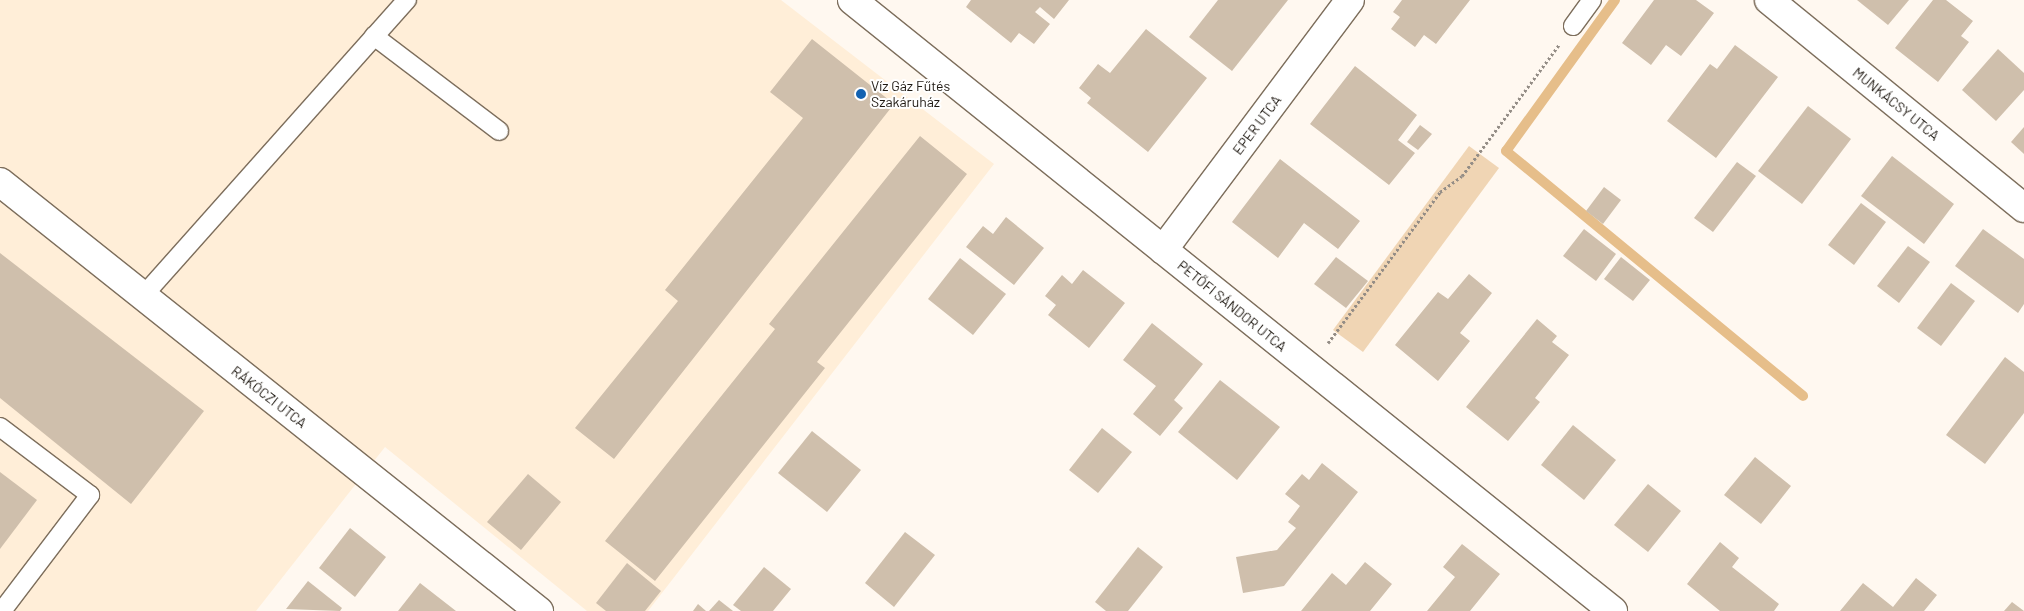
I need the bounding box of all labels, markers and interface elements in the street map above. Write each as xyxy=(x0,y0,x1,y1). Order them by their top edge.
street label: MUNKÁCSY UTCA xyxy=(1849,64,1943,144)
place label: Víz Gáz Fűtés Szakáruház xyxy=(871,78,950,110)
marker: Víz Gáz Fűtés Szakáruház xyxy=(855,88,867,100)
street label: EPER UTCA xyxy=(1229,92,1285,158)
street label: PETŐFI SÁNDOR UTCA xyxy=(1174,257,1290,355)
street label: RÁKÓCZI UTCA xyxy=(228,362,310,432)

